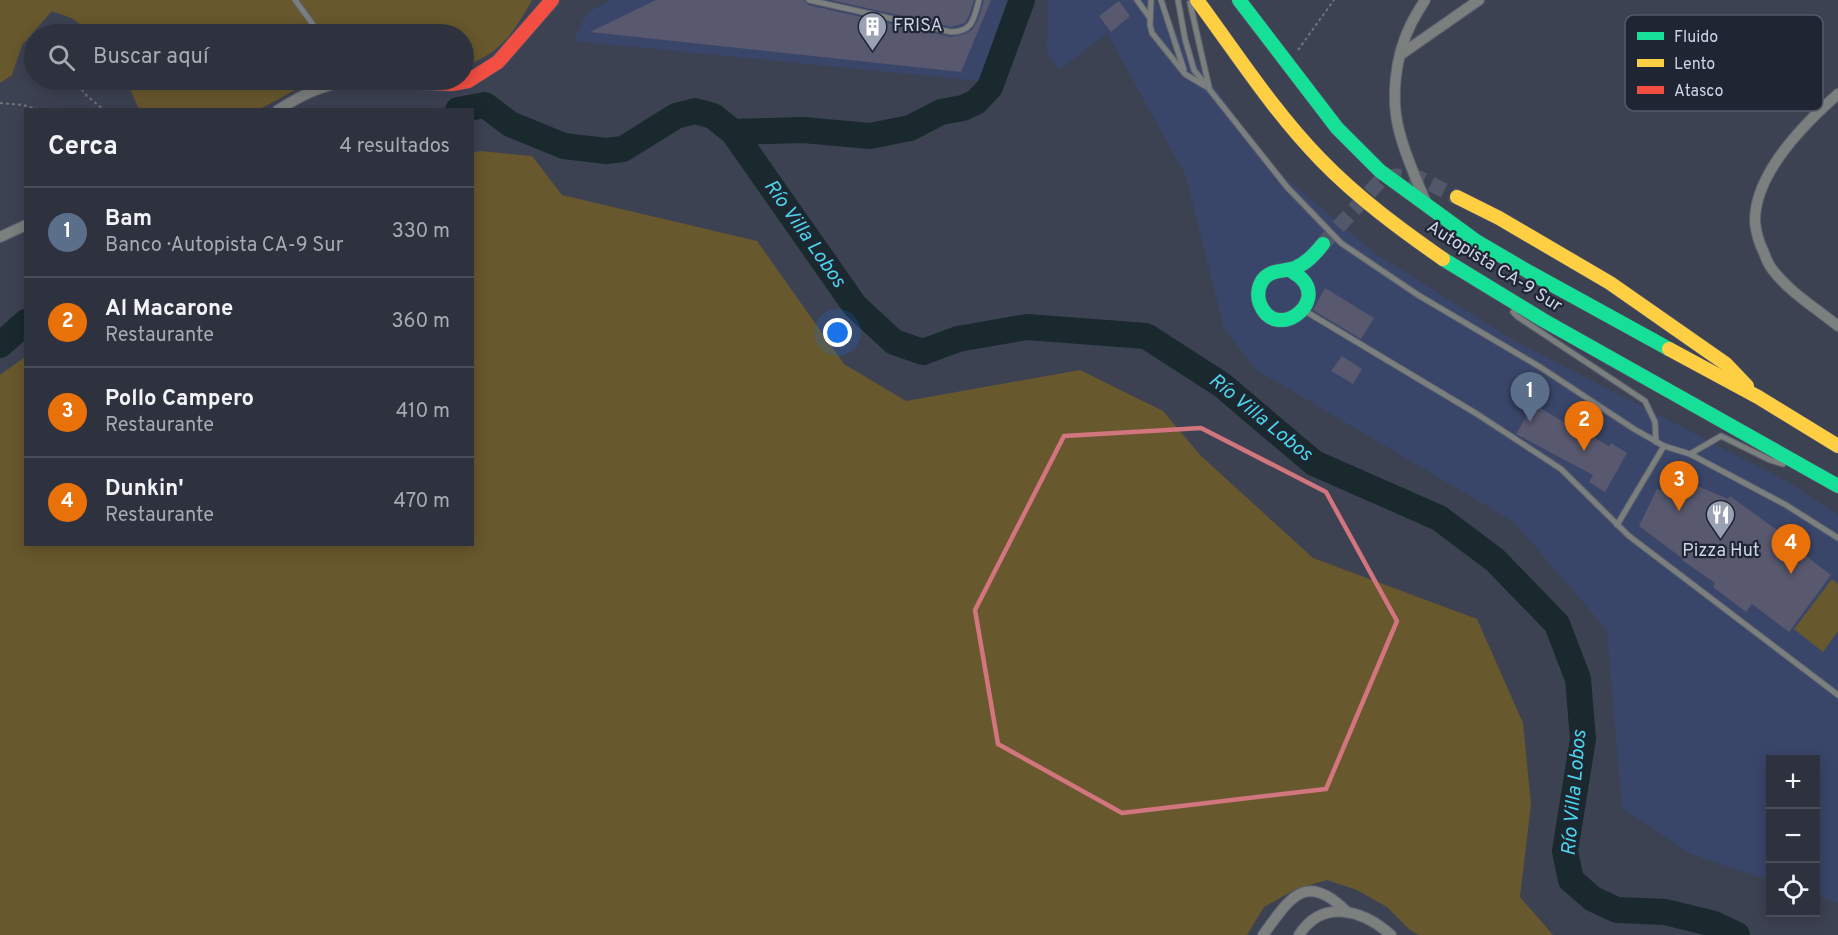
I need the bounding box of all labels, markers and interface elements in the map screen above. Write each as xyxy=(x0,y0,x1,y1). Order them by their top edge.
building icon: FRISA xyxy=(856,10,888,52)
place label: FRISA xyxy=(893,15,943,38)
legend xyxy=(1625,15,1823,111)
search box xyxy=(24,24,474,90)
text: Fluido xyxy=(1674,28,1718,48)
icon: search xyxy=(45,41,78,74)
text: Buscar aquí xyxy=(93,44,209,71)
text: Lento xyxy=(1674,55,1715,75)
text: Atasco xyxy=(1674,82,1723,102)
text: Cerca xyxy=(48,131,118,164)
text: 4 resultados xyxy=(340,134,450,160)
water label: Río Villa Lobos xyxy=(757,175,851,294)
text: Bam xyxy=(105,206,152,233)
street label: Autopista CA-9 Sur xyxy=(1422,216,1566,318)
text: 1 xyxy=(64,219,72,245)
text: 330 m xyxy=(392,219,450,245)
text: Banco · Autopista CA-9 Sur xyxy=(105,233,343,259)
text: Al Macarone xyxy=(105,296,233,323)
text: 2 xyxy=(61,309,74,335)
text: 360 m xyxy=(392,309,450,335)
your location xyxy=(823,318,852,347)
text: Restaurante xyxy=(105,323,214,349)
water label: Río Villa Lobos xyxy=(1203,368,1318,468)
pin: 1 xyxy=(1510,372,1550,422)
text: Pollo Campero xyxy=(105,386,254,413)
text: 3 xyxy=(62,399,74,425)
text: 410 m xyxy=(396,399,450,425)
pin: 2 xyxy=(1564,402,1604,451)
text: Restaurante xyxy=(105,413,214,439)
pin: 3 xyxy=(1660,462,1698,511)
text: Dunkin' xyxy=(105,476,184,503)
text: 4 xyxy=(61,489,74,515)
text: 470 m xyxy=(393,489,450,515)
restaurant icon: Pizza Hut xyxy=(1705,498,1737,540)
text: Restaurante xyxy=(105,503,214,529)
pin: 4 xyxy=(1772,524,1810,574)
place label: Pizza Hut xyxy=(1682,540,1760,563)
water label: Río Villa Lobos xyxy=(1557,728,1594,857)
map controls xyxy=(1766,755,1820,917)
button: + xyxy=(1766,755,1820,809)
button: − xyxy=(1766,809,1820,863)
button: locate xyxy=(1766,863,1820,917)

